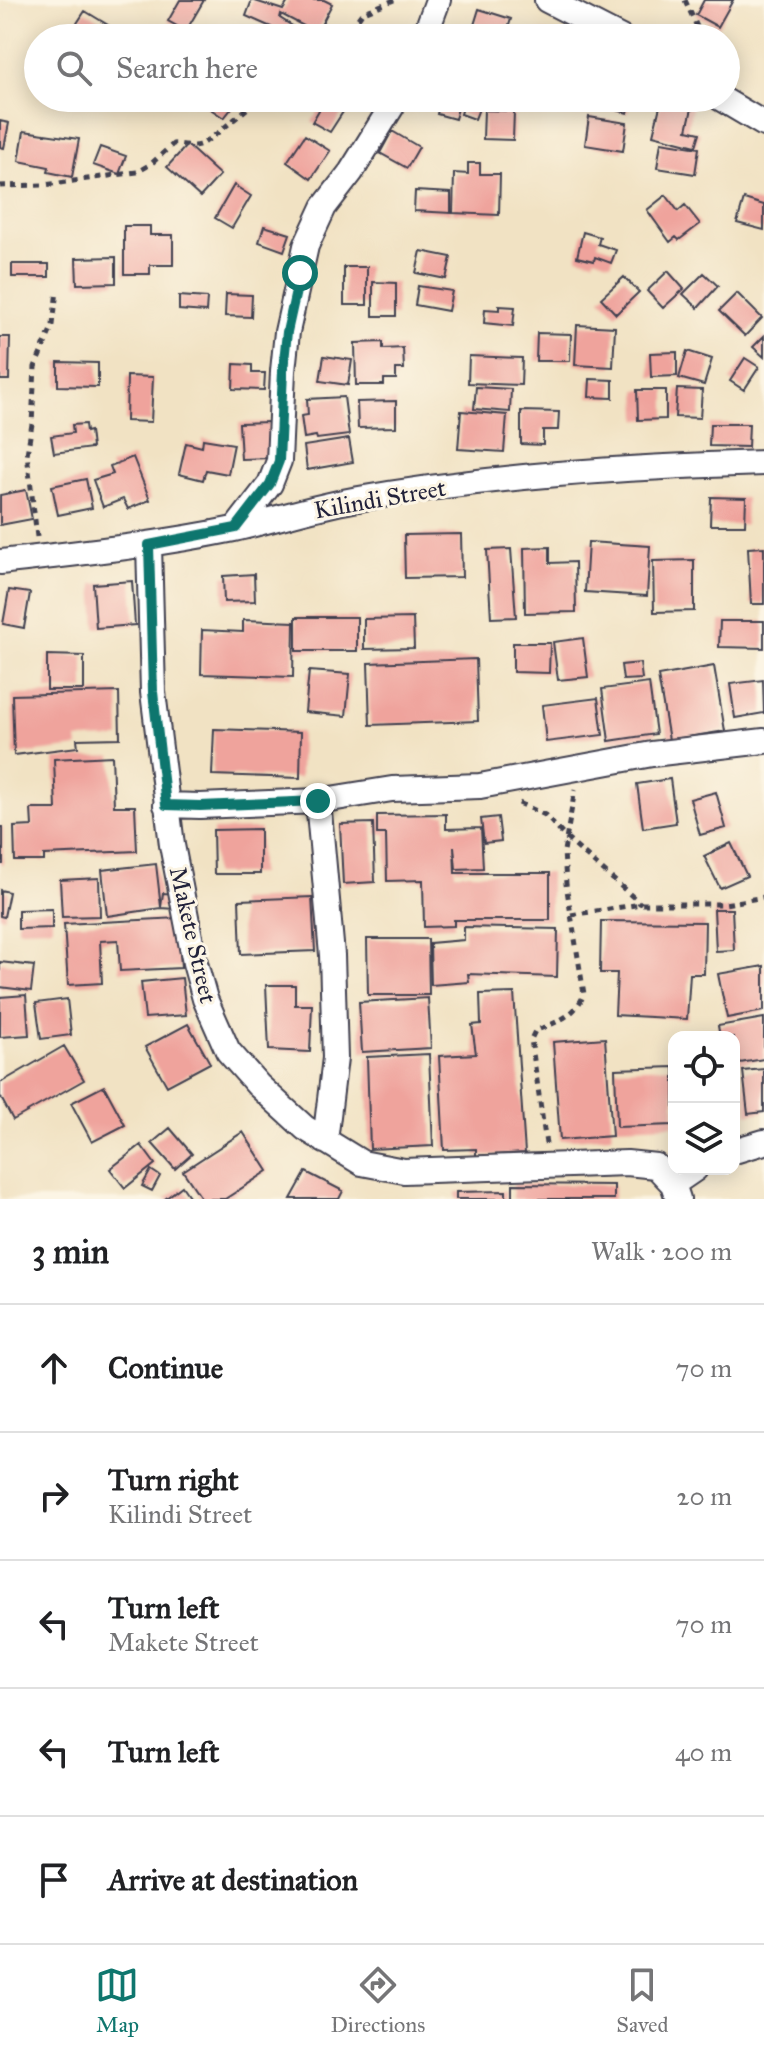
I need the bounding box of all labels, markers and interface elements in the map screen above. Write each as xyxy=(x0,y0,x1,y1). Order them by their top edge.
search box xyxy=(24,24,740,112)
icon: search xyxy=(52,46,96,90)
text: Search here xyxy=(116,50,258,86)
route start xyxy=(282,255,318,291)
street label: Kilindi Street xyxy=(312,473,449,525)
route end xyxy=(300,783,336,819)
street label: Makete Street xyxy=(163,864,223,1007)
map controls xyxy=(668,1031,740,1175)
button: locate xyxy=(668,1031,740,1103)
button: layers xyxy=(668,1103,740,1175)
text: 3 min xyxy=(32,1231,109,1272)
text: Walk · 200 m xyxy=(591,1235,732,1267)
icon: ahead xyxy=(32,1346,76,1390)
text: Continue xyxy=(108,1350,223,1386)
text: 70 m xyxy=(676,1352,732,1384)
text: Turn right xyxy=(108,1462,239,1498)
icon: right xyxy=(32,1474,76,1518)
text: 20 m xyxy=(677,1480,732,1512)
text: Kilindi Street xyxy=(108,1498,252,1530)
text: Turn left xyxy=(108,1590,219,1626)
icon: left xyxy=(32,1602,76,1646)
text: 70 m xyxy=(676,1608,732,1640)
text: Makete Street xyxy=(108,1626,259,1658)
icon: left xyxy=(32,1730,76,1774)
text: Turn left xyxy=(108,1734,219,1770)
text: 40 m xyxy=(675,1736,732,1768)
icon: arrive xyxy=(32,1858,76,1902)
text: Arrive at destination xyxy=(108,1862,358,1898)
tab: Map xyxy=(95,1963,139,2038)
tab: Directions xyxy=(330,1963,425,2038)
tab: Saved xyxy=(616,1963,668,2038)

